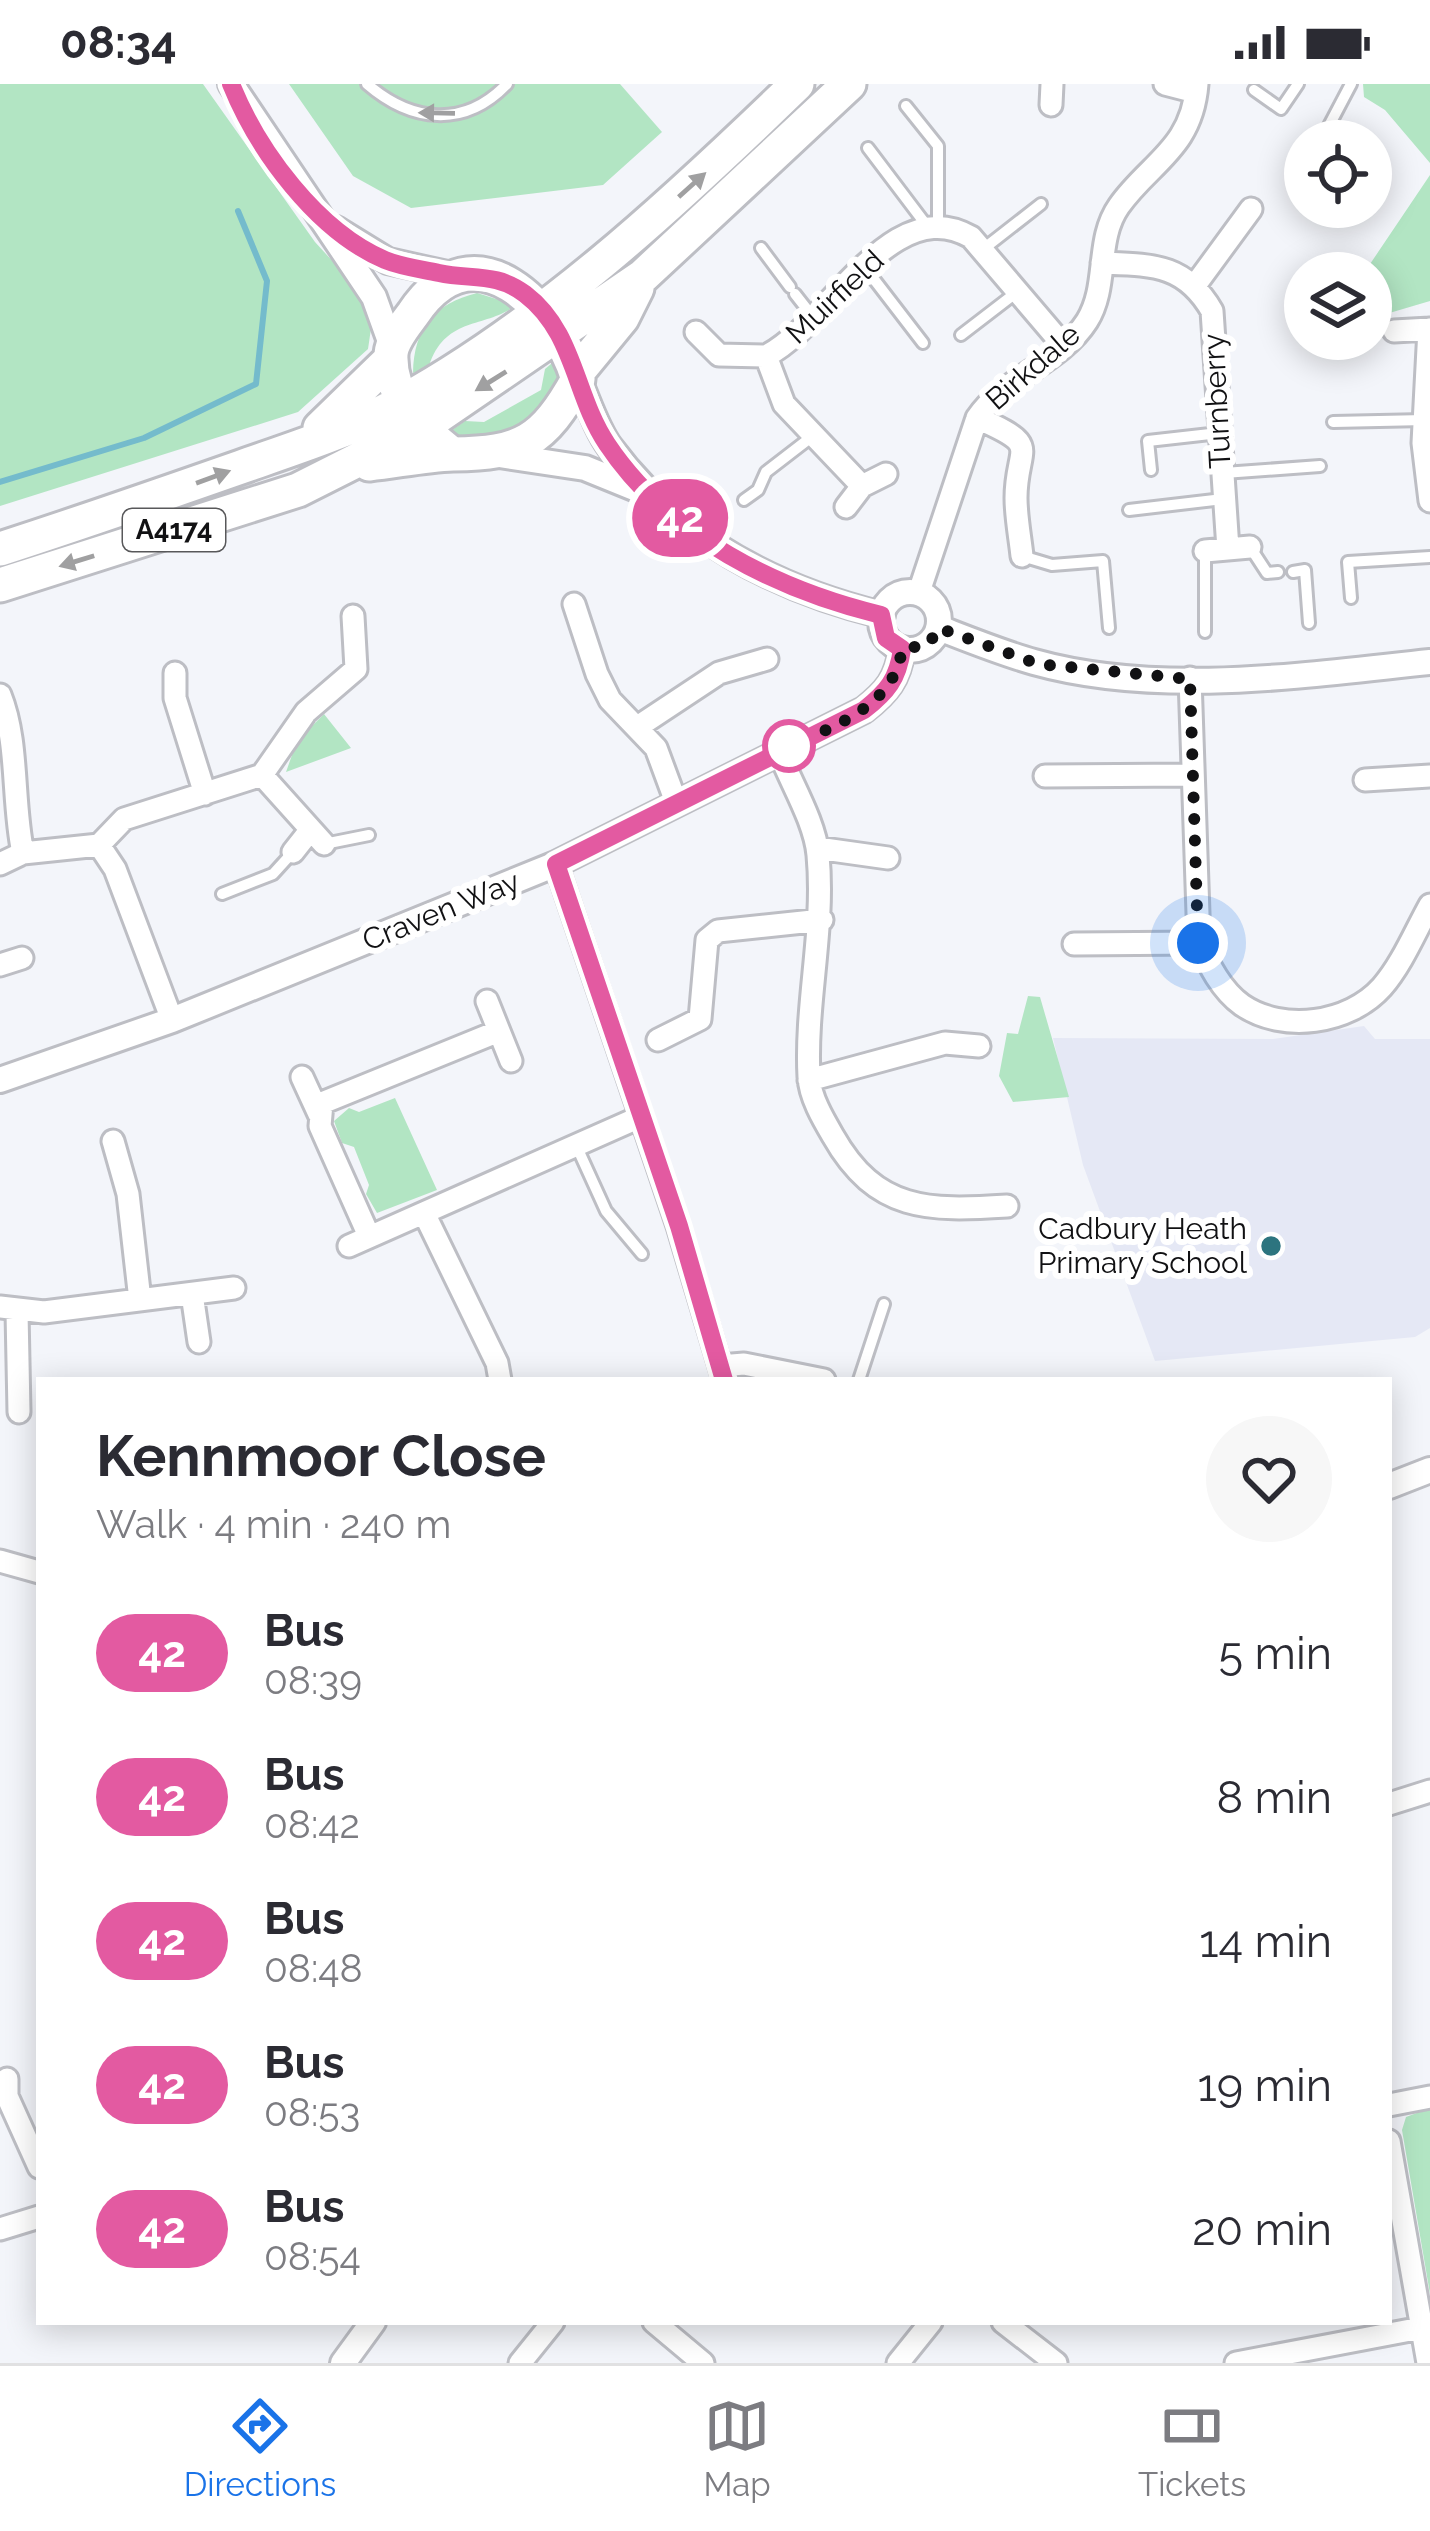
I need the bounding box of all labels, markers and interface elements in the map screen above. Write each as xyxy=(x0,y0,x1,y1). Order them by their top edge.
text: 08:34 xyxy=(60,16,177,69)
one-way arrow xyxy=(417,103,455,123)
map controls xyxy=(1284,120,1392,360)
button: locate xyxy=(1284,120,1392,228)
one-way arrow xyxy=(677,171,706,199)
street label: Muirfield xyxy=(779,243,891,351)
button: layers xyxy=(1284,252,1392,360)
street label: Birkdale xyxy=(979,316,1087,417)
street label: Turnberry xyxy=(1195,333,1238,469)
one-way arrow xyxy=(474,370,508,391)
one-way arrow xyxy=(195,467,231,485)
line badge: 42 xyxy=(626,479,734,557)
text: 42 xyxy=(656,493,704,542)
road number: A4174 xyxy=(123,509,225,551)
one-way arrow xyxy=(58,552,95,571)
unlabelled marker xyxy=(764,721,814,771)
street label: Craven Way xyxy=(357,863,524,958)
your location xyxy=(1168,913,1228,973)
place label: Cadbury Heath Primary School xyxy=(1038,1211,1248,1280)
marker: Cadbury Heath Primary School xyxy=(1258,1233,1284,1259)
button: heart xyxy=(1206,1416,1332,1542)
text: Kennmoor Close xyxy=(96,1422,546,1489)
text: Walk · 4 min · 240 m xyxy=(96,1501,451,1547)
text: Bus xyxy=(264,1604,345,1657)
text: 5 min xyxy=(1219,1627,1332,1680)
text: 42 xyxy=(138,1628,186,1677)
text: 08:39 xyxy=(264,1657,362,1703)
text: Bus xyxy=(264,1748,345,1801)
text: 8 min xyxy=(1216,1771,1332,1824)
text: 42 xyxy=(138,1772,186,1821)
text: 08:42 xyxy=(264,1801,360,1847)
text: Bus xyxy=(264,1892,345,1945)
text: 14 min xyxy=(1199,1915,1332,1968)
text: 42 xyxy=(138,1916,186,1965)
text: 08:48 xyxy=(264,1945,363,1991)
text: Bus xyxy=(264,2036,345,2089)
text: 19 min xyxy=(1197,2059,1332,2112)
text: 42 xyxy=(138,2060,186,2109)
text: 08:53 xyxy=(264,2089,360,2135)
text: Bus xyxy=(264,2180,345,2233)
text: 20 min xyxy=(1192,2203,1332,2256)
text: 42 xyxy=(138,2204,186,2253)
text: 08:54 xyxy=(264,2233,361,2279)
tab: Directions xyxy=(184,2393,336,2504)
tab: Map xyxy=(704,2393,771,2504)
tab: Tickets xyxy=(1138,2393,1246,2504)

